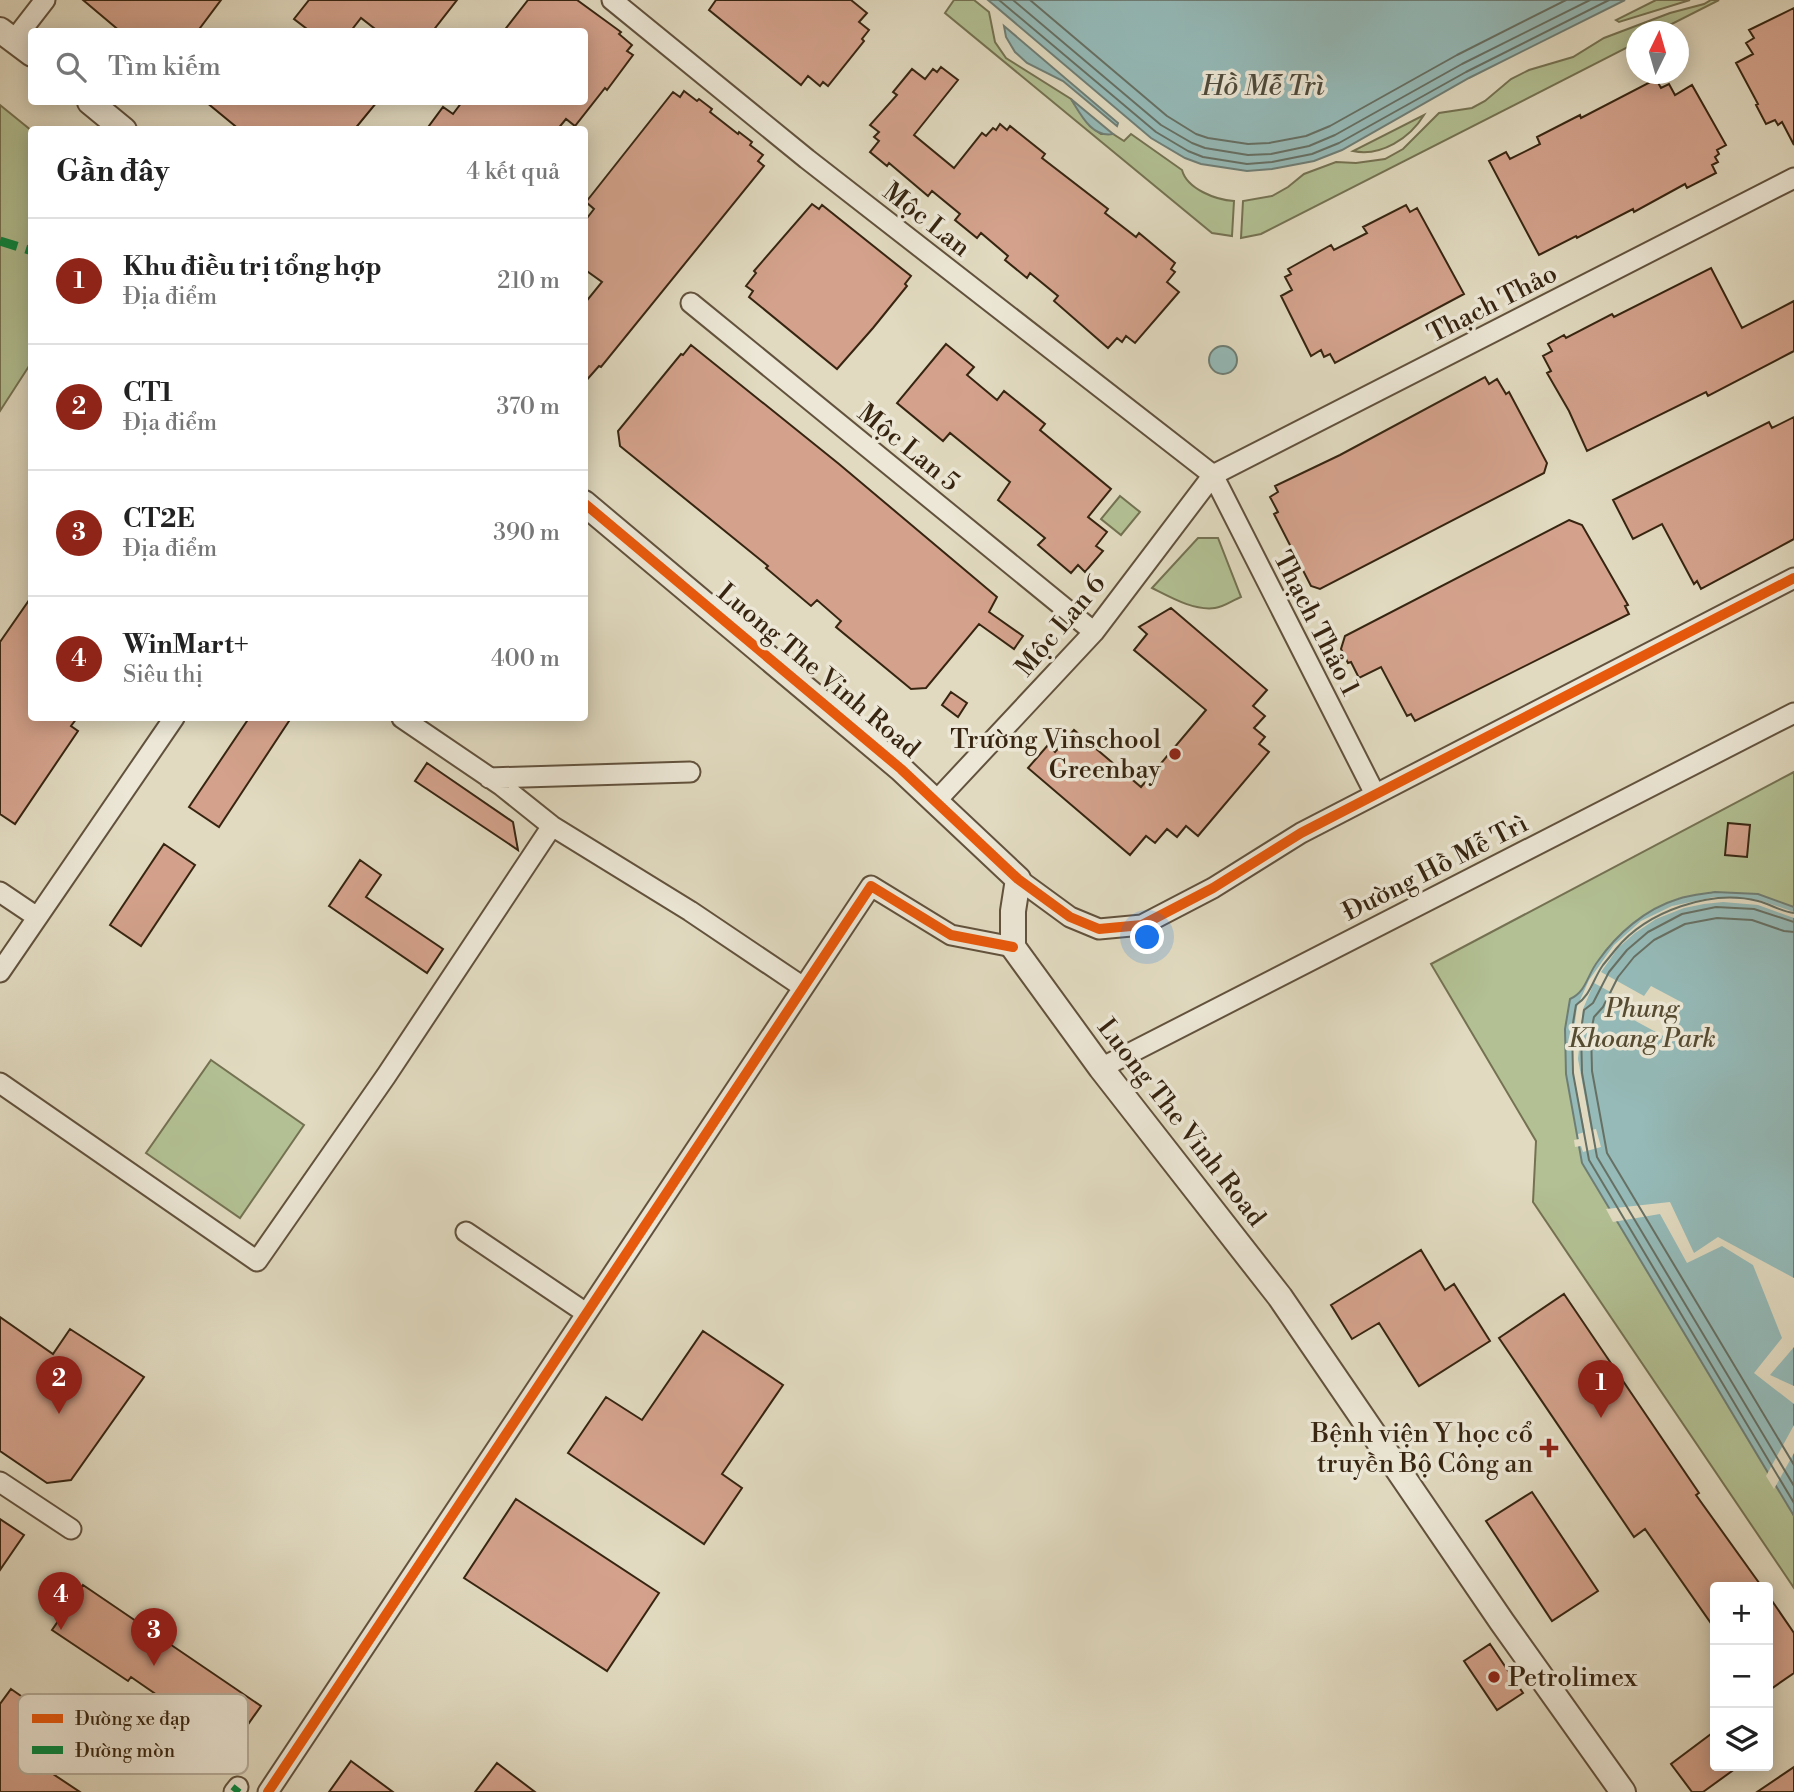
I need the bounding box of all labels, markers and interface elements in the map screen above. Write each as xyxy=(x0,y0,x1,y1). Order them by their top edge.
north arrow xyxy=(1626,21,1689,84)
search box xyxy=(28,28,588,105)
icon: search xyxy=(52,48,90,86)
text: Tìm kiếm xyxy=(108,51,221,83)
water label: Hồ Mễ Trì xyxy=(1200,69,1325,104)
text: Gần đây xyxy=(56,153,169,191)
text: 4 kết quả xyxy=(466,158,560,186)
street label: Mộc Lan xyxy=(876,176,976,264)
text: Khu điều trị tổng hợp xyxy=(123,251,382,283)
street label: Thạch Thảo xyxy=(1422,258,1563,350)
text: 1 xyxy=(73,267,85,295)
text: 210 m xyxy=(497,267,560,295)
text: Địa điểm xyxy=(123,283,217,311)
text: CT1 xyxy=(123,377,173,409)
text: 2 xyxy=(72,393,86,421)
text: 370 m xyxy=(497,393,560,421)
street label: Mộc Lan 5 xyxy=(851,397,966,498)
text: Địa điểm xyxy=(123,409,217,437)
text: CT2E xyxy=(123,503,195,535)
text: 3 xyxy=(72,519,86,547)
text: 390 m xyxy=(493,519,560,547)
text: Địa điểm xyxy=(123,535,217,563)
street label: Thạch Thảo 1 xyxy=(1266,546,1366,701)
street label: Mộc Lan 6 xyxy=(1009,568,1113,683)
street label: Luong The Vinh Road xyxy=(710,577,927,765)
text: WinMart+ xyxy=(123,629,249,661)
text: 4 xyxy=(71,645,87,673)
text: 400 m xyxy=(491,645,560,673)
text: Siêu thị xyxy=(123,661,203,689)
place label: Trường Vinschool Greenbay xyxy=(950,724,1161,786)
marker: Trường Vinschool Greenbay xyxy=(1167,746,1183,762)
street label: Đường Hồ Mễ Trì xyxy=(1337,807,1533,928)
your location xyxy=(1130,920,1164,954)
park label: Phung Khoang Park xyxy=(1568,993,1716,1055)
street label: Luong The Vinh Road xyxy=(1090,1012,1272,1233)
pin: 2 xyxy=(36,1356,82,1414)
pin: 1 xyxy=(1578,1360,1624,1418)
place label: Bệnh viện Y học cổ truyền Bộ Công an xyxy=(1310,1418,1533,1480)
marker: Bệnh viện Y học cổ truyền Bộ Công an xyxy=(1539,1438,1559,1458)
pin: 4 xyxy=(38,1572,84,1630)
map controls xyxy=(1710,1582,1773,1771)
button: + xyxy=(1710,1582,1773,1645)
pin: 3 xyxy=(131,1608,177,1666)
button: − xyxy=(1710,1645,1773,1708)
place label: Petrolimex xyxy=(1508,1662,1638,1694)
marker: Petrolimex xyxy=(1486,1669,1502,1685)
legend xyxy=(18,1694,248,1774)
text: Đường xe đạp xyxy=(75,1707,191,1731)
button: layers xyxy=(1710,1708,1773,1771)
text: Đường mòn xyxy=(75,1739,175,1763)

